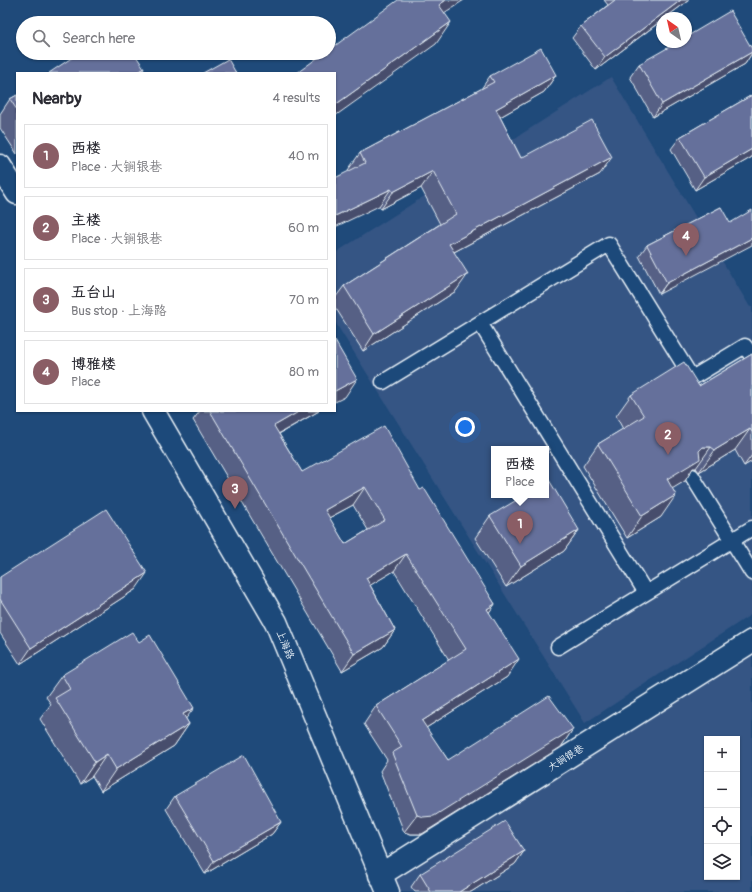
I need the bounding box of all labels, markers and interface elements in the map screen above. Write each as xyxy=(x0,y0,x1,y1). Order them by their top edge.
north arrow xyxy=(656,12,692,48)
search box xyxy=(16,16,336,60)
icon: search xyxy=(30,27,52,49)
text: Search here xyxy=(62,29,135,48)
text: Nearby xyxy=(32,88,81,109)
text: 4 results xyxy=(273,90,320,106)
text: 西楼 xyxy=(71,139,101,158)
text: 1 xyxy=(43,148,49,164)
text: 40 m xyxy=(288,148,319,164)
text: Place · 大锏银巷 xyxy=(71,159,162,175)
text: 主楼 xyxy=(71,211,101,230)
text: 2 xyxy=(42,220,50,236)
text: 60 m xyxy=(288,220,319,236)
pin: 4 xyxy=(673,223,699,256)
text: Place · 大锏银巷 xyxy=(71,231,162,247)
text: 五台山 xyxy=(71,283,116,302)
text: 3 xyxy=(42,292,50,308)
text: 70 m xyxy=(289,292,319,308)
text: Bus stop · 上海路 xyxy=(71,303,167,319)
text: 博雅楼 xyxy=(71,355,116,374)
text: 4 xyxy=(42,364,50,380)
text: 80 m xyxy=(289,364,319,380)
text: Place xyxy=(71,374,100,390)
your location xyxy=(455,417,475,437)
pin: 2 xyxy=(655,422,681,455)
popup xyxy=(491,446,549,498)
text: 西楼 xyxy=(505,455,535,474)
text: Place xyxy=(505,474,534,490)
pin: 3 xyxy=(222,476,248,509)
pin: 1 xyxy=(507,511,533,544)
street label: 上海路 xyxy=(274,629,296,661)
map controls xyxy=(704,736,740,880)
button: + xyxy=(704,736,740,772)
street label: 大锏银巷 xyxy=(546,742,587,774)
button: − xyxy=(704,772,740,808)
button: locate xyxy=(704,808,740,844)
button: layers xyxy=(704,844,740,880)

